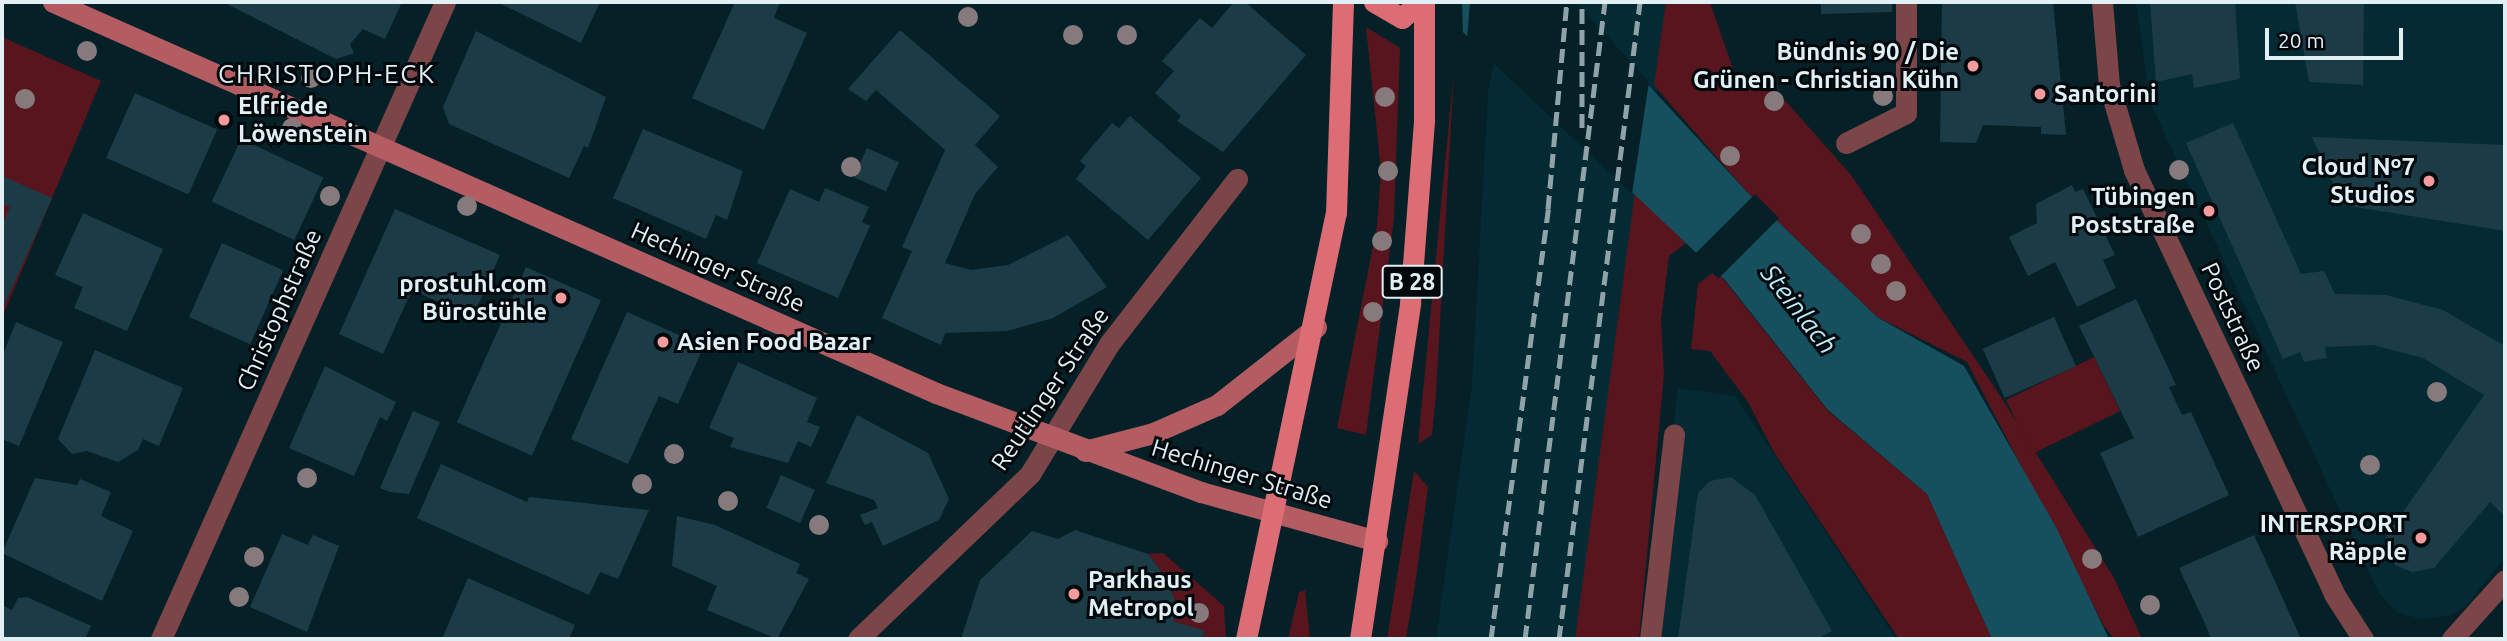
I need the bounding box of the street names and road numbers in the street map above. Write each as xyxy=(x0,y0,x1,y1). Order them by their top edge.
street label: Hechinger Straße xyxy=(627,216,809,318)
street label: Christophstraße xyxy=(230,225,328,395)
street label: Poststraße xyxy=(2195,258,2271,376)
road number: B 28 xyxy=(1380,262,1444,302)
street label: Reutlinger Straße xyxy=(985,302,1115,476)
street label: Hechinger Straße xyxy=(1148,433,1336,515)

